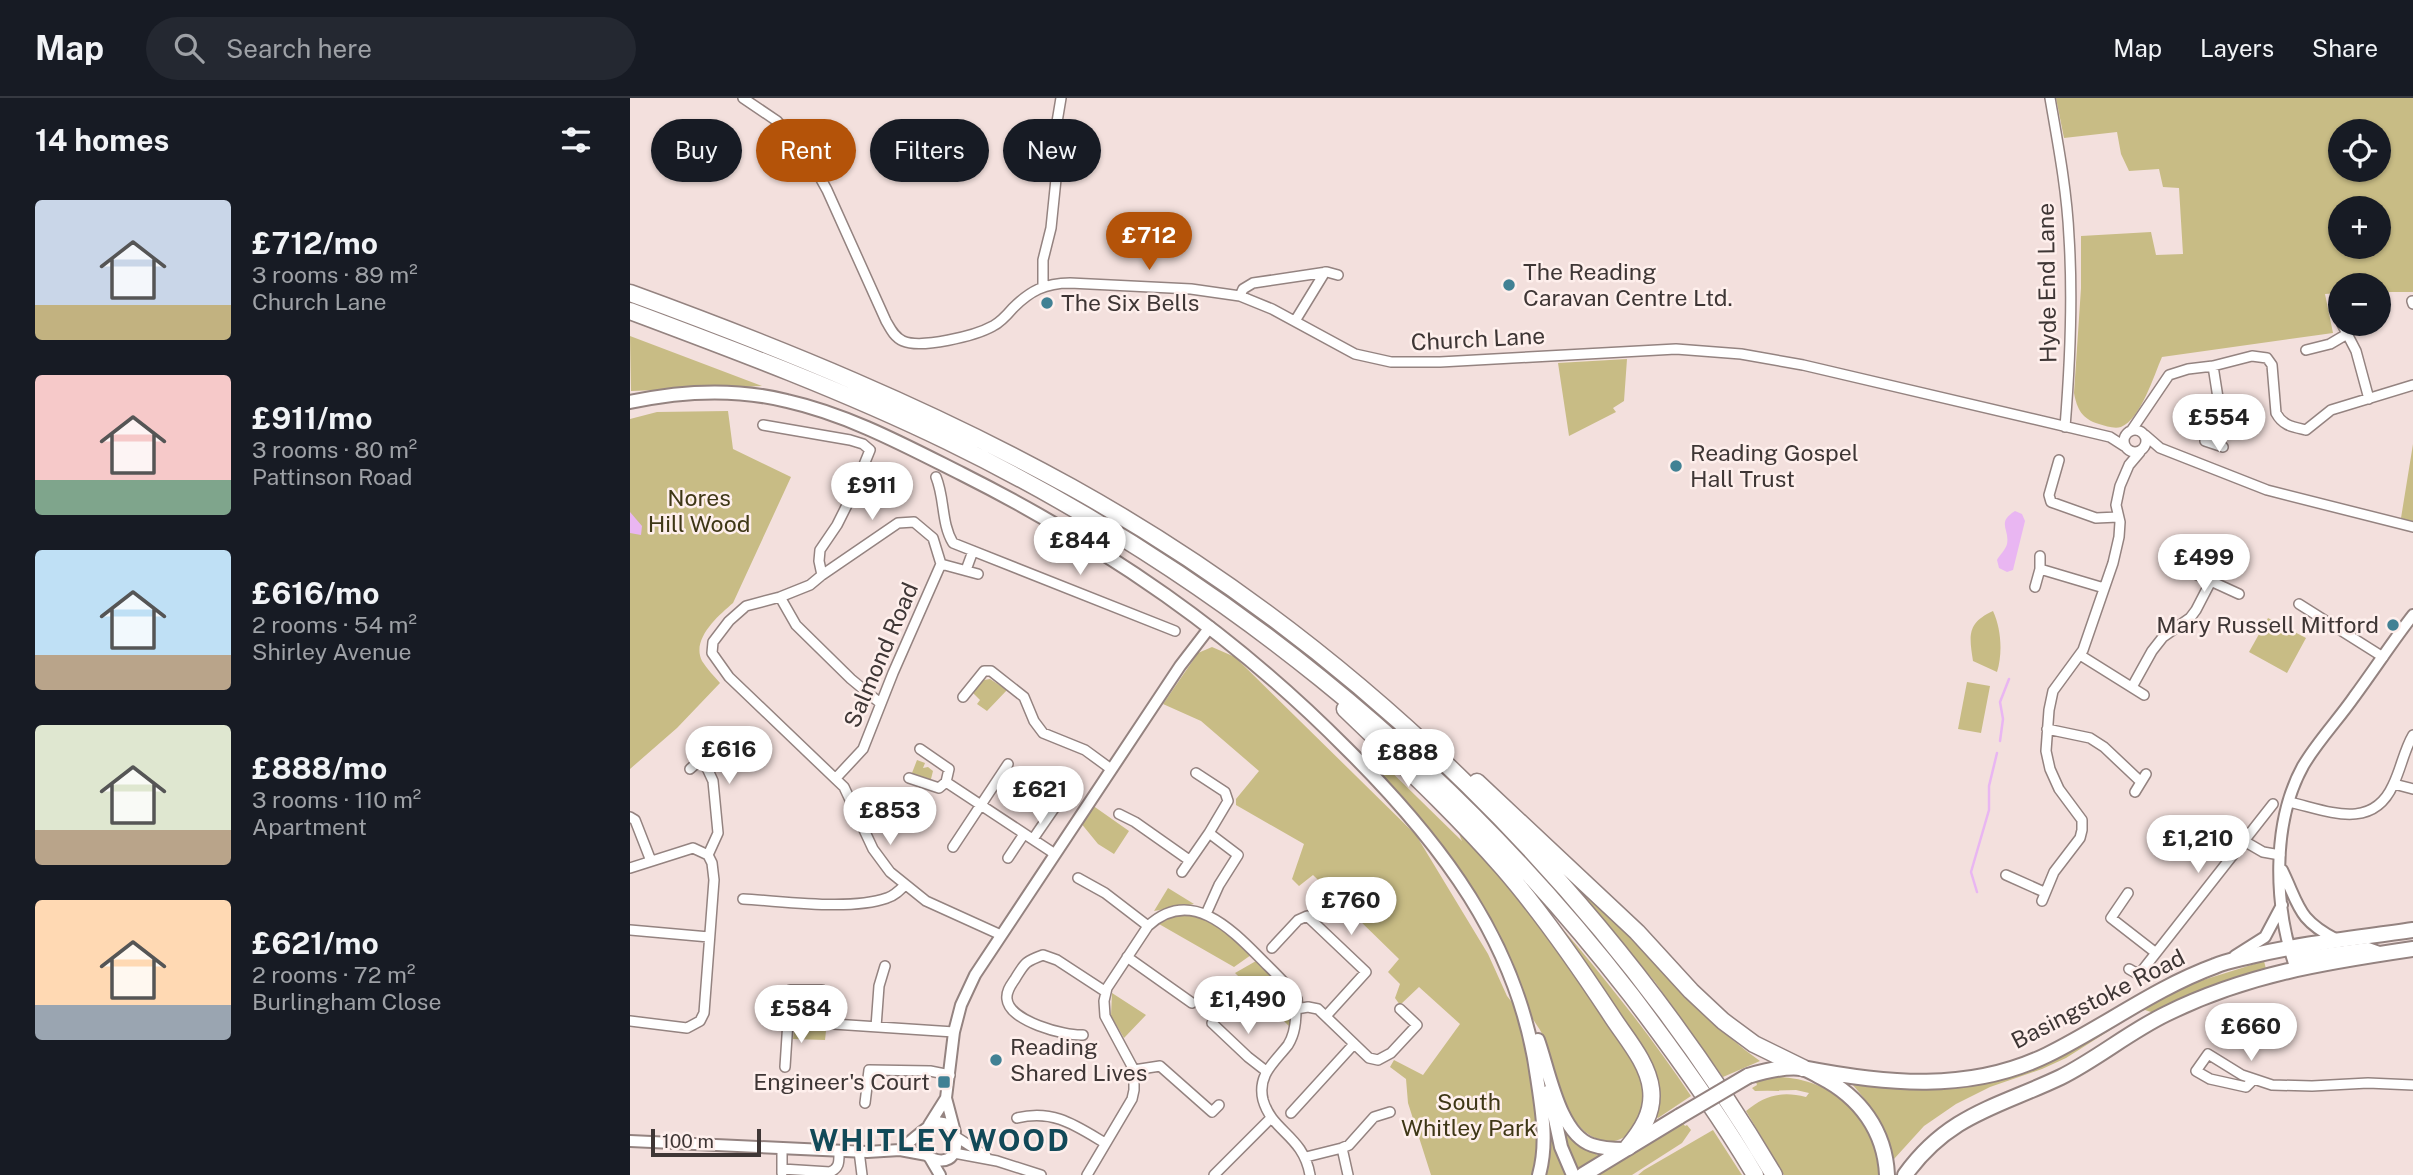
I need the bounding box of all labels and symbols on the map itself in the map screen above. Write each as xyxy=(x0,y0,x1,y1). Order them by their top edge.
street label: Hyde End Lane xyxy=(2032,203,2061,363)
pin: £712 xyxy=(1108,212,1190,272)
place label: The Reading Caravan Centre Ltd. xyxy=(1523,258,1733,311)
marker: The Reading Caravan Centre Ltd. xyxy=(1501,277,1517,293)
place label: The Six Bells xyxy=(1061,289,1199,316)
marker: The Six Bells xyxy=(1039,295,1055,311)
street label: Church Lane xyxy=(1410,321,1546,356)
pin: £554 xyxy=(2178,394,2260,454)
place label: Reading Gospel Hall Trust xyxy=(1690,439,1859,492)
marker: Reading Gospel Hall Trust xyxy=(1668,458,1684,474)
pin: £911 xyxy=(831,462,913,522)
park label: Nores Hill Wood xyxy=(648,484,750,537)
pin: £844 xyxy=(1039,518,1121,577)
pin: £499 xyxy=(2163,534,2245,594)
street label: Salmond Road xyxy=(838,578,923,731)
place label: Mary Russell Mitford xyxy=(2156,611,2379,638)
marker: Mary Russell Mitford xyxy=(2385,617,2401,633)
pin: £616 xyxy=(688,726,770,786)
pin: £888 xyxy=(1367,730,1449,789)
pin: £621 xyxy=(999,766,1081,826)
pin: £853 xyxy=(849,788,931,847)
pin: £1,210 xyxy=(2141,816,2255,875)
pin: £760 xyxy=(1310,878,1392,937)
street label: Basingstoke Road xyxy=(2007,943,2189,1054)
pin: £1,490 xyxy=(1191,976,1305,1036)
pin: £584 xyxy=(760,986,842,1045)
pin: £660 xyxy=(2210,1004,2292,1063)
place label: Reading Shared Lives xyxy=(1010,1033,1147,1086)
marker: Reading Shared Lives xyxy=(988,1052,1004,1068)
place label: Engineer's Court xyxy=(753,1068,930,1095)
marker: Engineer's Court xyxy=(936,1074,952,1090)
park label: South Whitley Park xyxy=(1401,1088,1537,1141)
district label: WHITLEY WOOD xyxy=(809,1122,1071,1158)
scale bar xyxy=(651,1126,761,1158)

